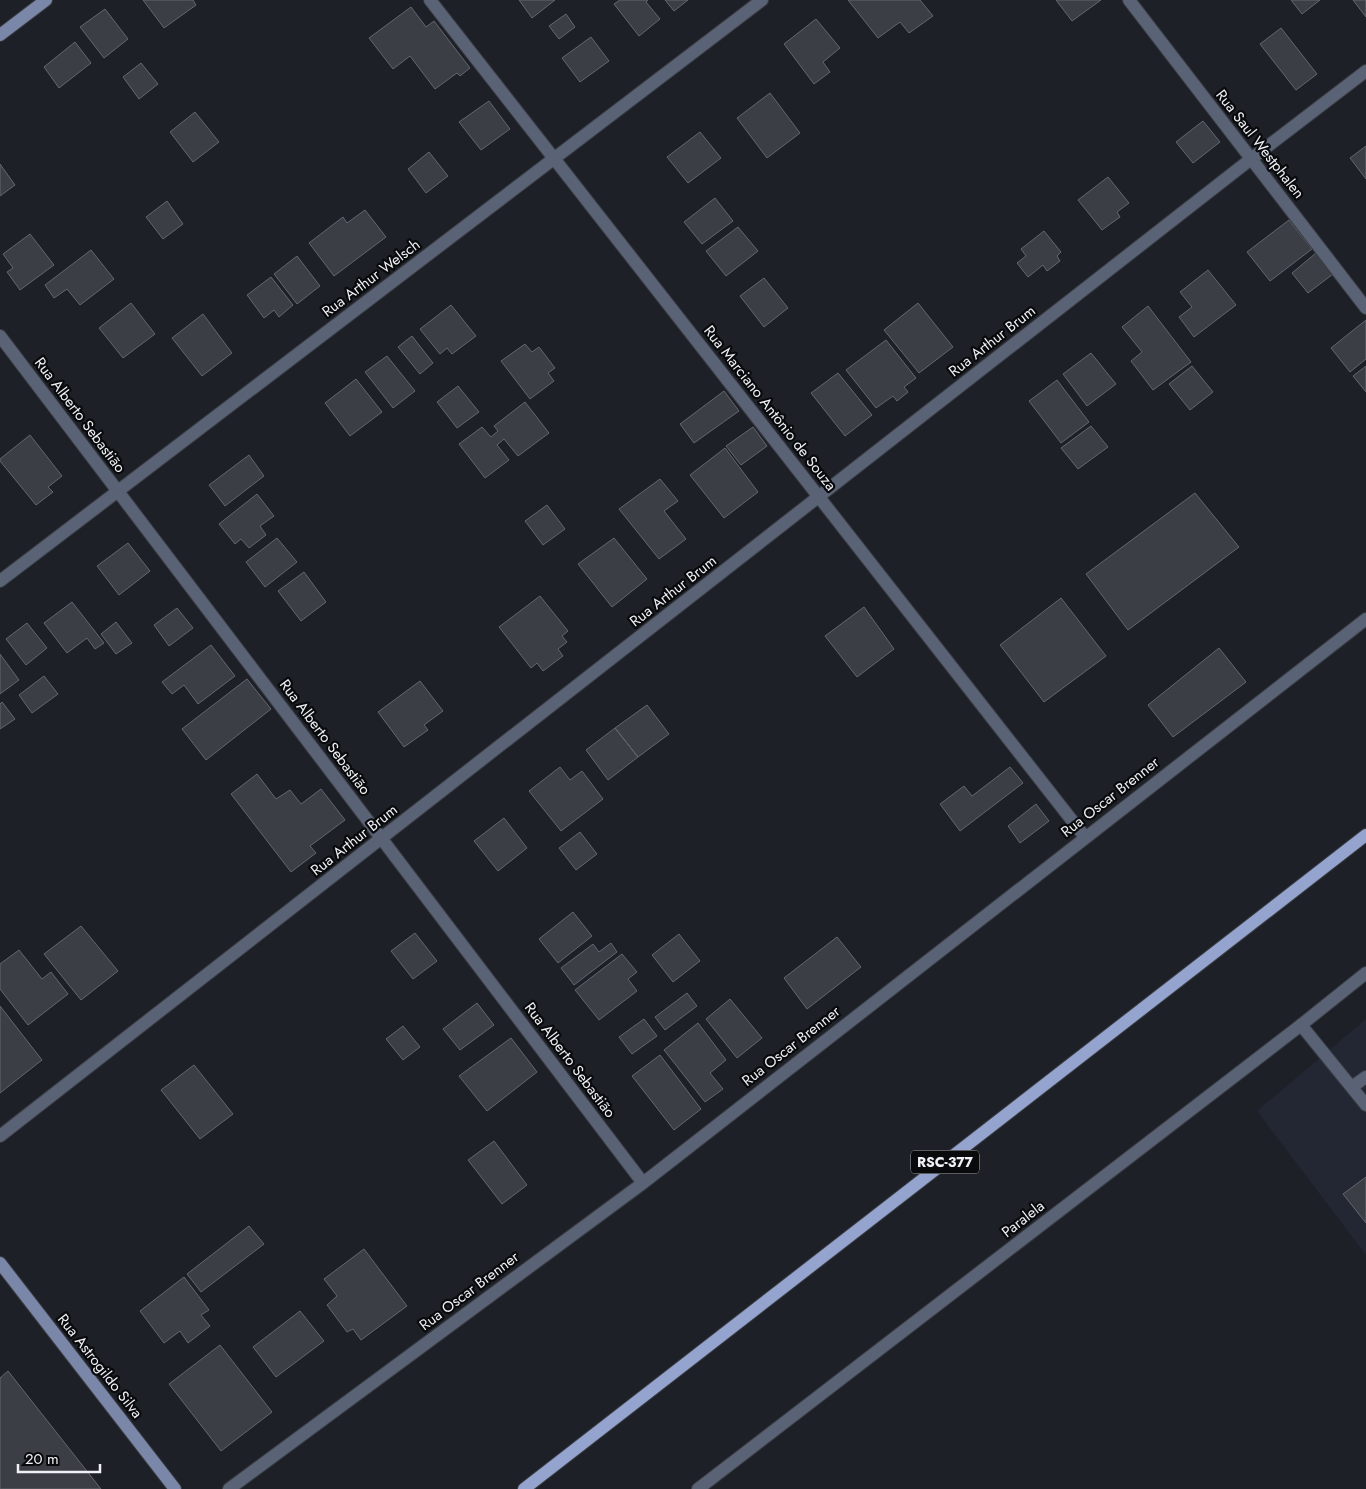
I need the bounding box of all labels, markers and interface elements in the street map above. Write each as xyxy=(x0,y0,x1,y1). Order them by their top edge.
street label: Rua Saul Westphalen xyxy=(1210,85,1310,203)
street label: Rua Arthur Welsch xyxy=(317,234,425,322)
street label: Rua Arthur Brum xyxy=(944,300,1040,382)
street label: Rua Marciano Antônio de Souza xyxy=(698,321,842,495)
street label: Rua Alberto Sebastião xyxy=(29,353,131,477)
street label: Rua Arthur Brum xyxy=(625,550,721,632)
street label: Rua Alberto Sebastião xyxy=(274,675,376,799)
street label: Rua Oscar Brenner xyxy=(1056,751,1165,842)
street label: Rua Arthur Brum xyxy=(306,799,402,881)
street label: Rua Alberto Sebastião xyxy=(519,998,621,1122)
street label: Rua Oscar Brenner xyxy=(737,1000,846,1091)
road number: RSC-377 xyxy=(911,1150,979,1174)
street label: Paralela xyxy=(997,1195,1049,1243)
street label: Rua Oscar Brenner xyxy=(415,1246,524,1336)
street label: Rua Astrogildo Silva xyxy=(52,1309,148,1423)
scale bar xyxy=(18,1442,100,1474)
text: 20 m xyxy=(25,1448,59,1470)

